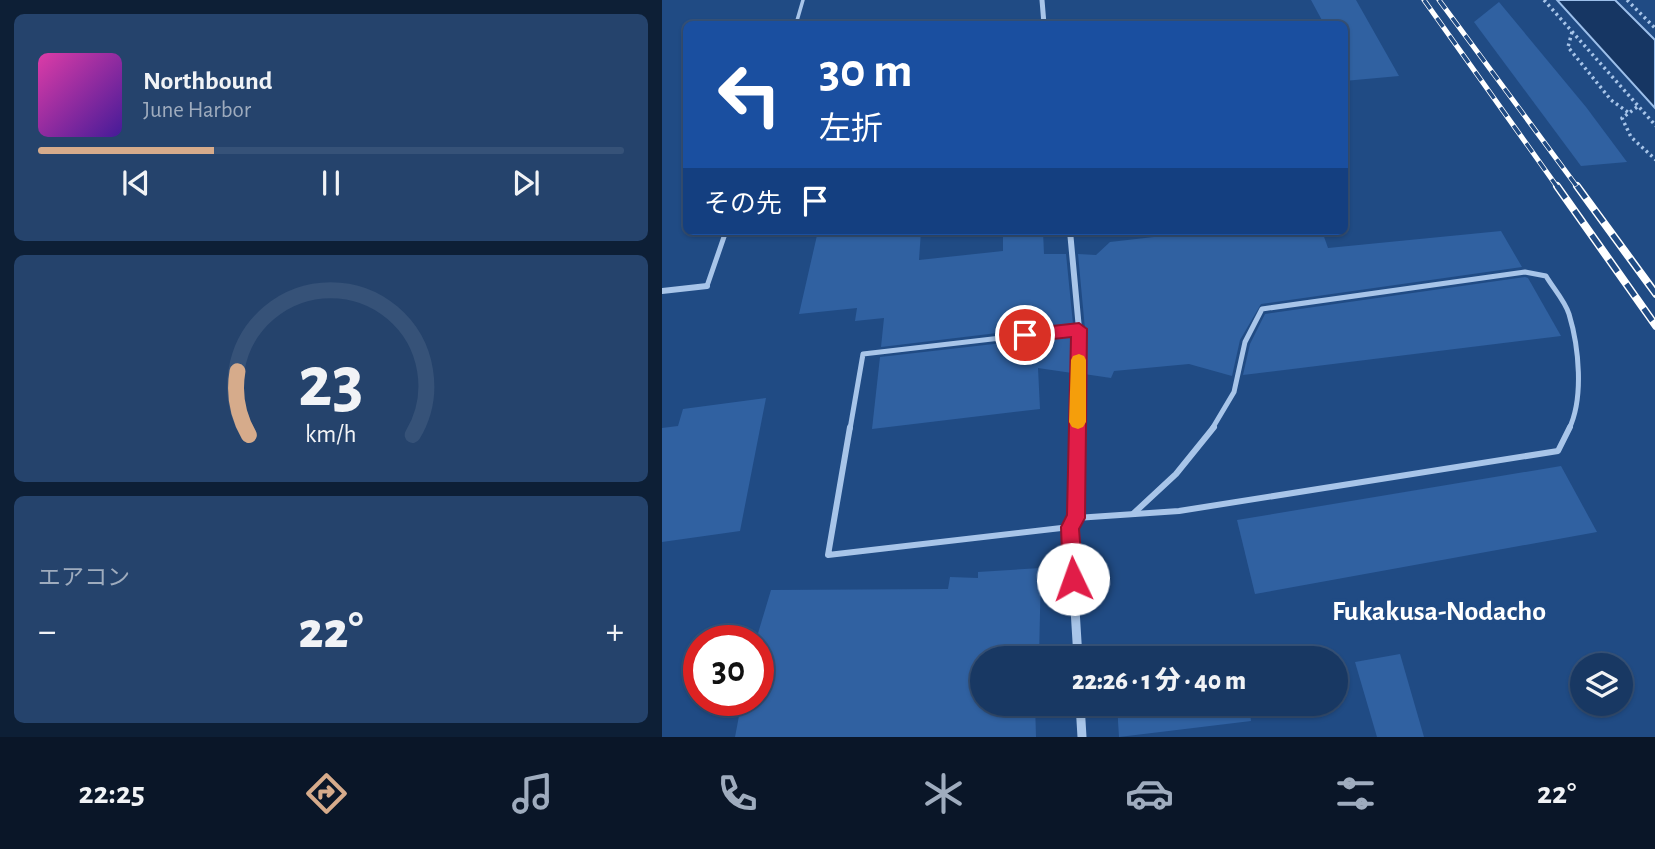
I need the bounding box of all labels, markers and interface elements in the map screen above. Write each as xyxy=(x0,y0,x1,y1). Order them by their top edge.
text: 30 m xyxy=(819,47,913,96)
icon: left xyxy=(704,49,795,140)
text: Northbound xyxy=(143,68,272,94)
text: June Harbor xyxy=(143,99,251,122)
text: 左折 xyxy=(819,113,883,145)
icon: previous xyxy=(117,164,155,202)
icon: pause xyxy=(312,164,350,202)
icon: next xyxy=(507,164,545,202)
icon: arrive xyxy=(796,182,834,220)
text: その先 xyxy=(704,191,782,217)
pin xyxy=(995,305,1055,365)
icon: arrive xyxy=(1006,316,1044,354)
text: 23 xyxy=(298,347,364,420)
text: km/h xyxy=(305,421,357,446)
position arrow xyxy=(1036,542,1110,616)
text: エアコン xyxy=(38,567,130,590)
district label: Fukakusa-Nodacho xyxy=(1332,598,1546,626)
text: 22° xyxy=(298,605,364,657)
text: − xyxy=(38,613,56,651)
text: + xyxy=(606,613,624,651)
speed limit sign: 30 xyxy=(683,625,774,716)
map controls xyxy=(1570,653,1633,716)
button: layers xyxy=(1570,653,1633,716)
text: 22:26 · 1 分 · 40 m xyxy=(1072,668,1246,694)
icon: directions xyxy=(302,769,351,818)
icon: music xyxy=(508,769,557,818)
icon: phone xyxy=(713,769,762,818)
icon: climate xyxy=(919,769,968,818)
icon: car xyxy=(1125,769,1174,818)
icon: filters xyxy=(1331,769,1380,818)
text: 22:25 xyxy=(78,777,145,809)
text: 22° xyxy=(1537,777,1576,809)

